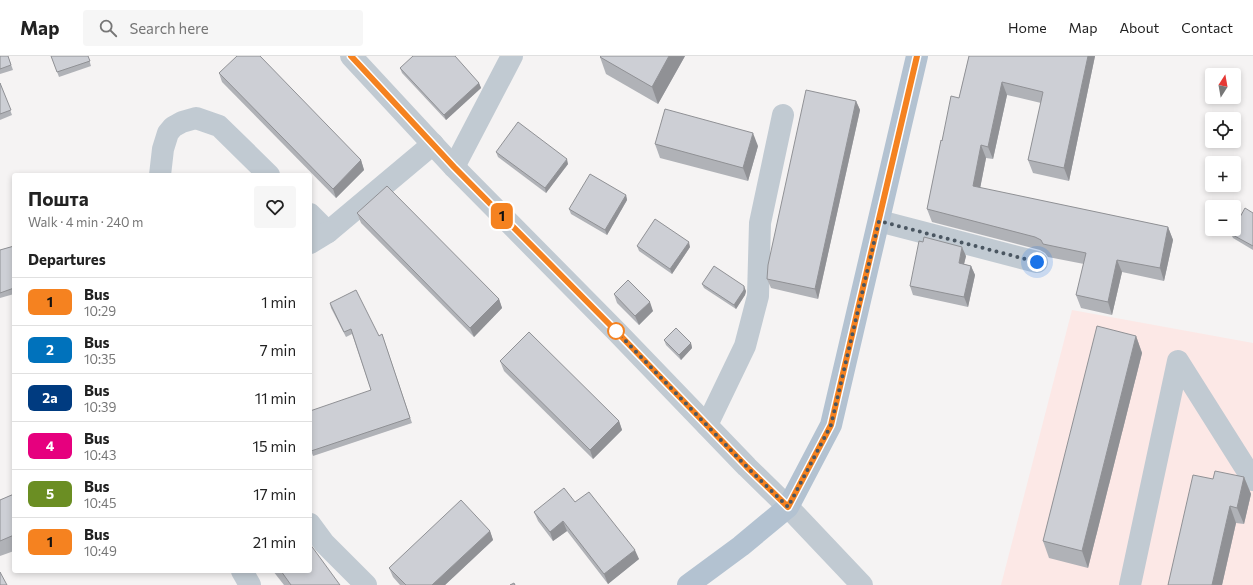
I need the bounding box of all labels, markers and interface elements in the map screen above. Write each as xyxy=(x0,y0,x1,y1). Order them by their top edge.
search box xyxy=(83,10,363,46)
text: Map xyxy=(20,16,59,39)
icon: search xyxy=(97,17,119,39)
text: Search here xyxy=(129,19,209,37)
text: Home xyxy=(1008,19,1047,36)
text: Map xyxy=(1069,19,1097,36)
text: About xyxy=(1119,19,1159,36)
text: Contact xyxy=(1181,19,1233,36)
north arrow xyxy=(1205,68,1241,104)
map controls xyxy=(1205,68,1241,236)
button: locate xyxy=(1205,112,1241,148)
button: + xyxy=(1205,156,1241,192)
button: heart xyxy=(254,186,296,228)
text: Пошта xyxy=(28,187,89,210)
button: − xyxy=(1205,200,1241,236)
line badge: 1 xyxy=(489,203,515,229)
text: 1 xyxy=(499,207,505,224)
text: Walk · 4 min · 240 m xyxy=(28,214,143,230)
text: Departures xyxy=(28,250,106,268)
your location xyxy=(1027,252,1047,272)
text: Bus xyxy=(84,285,109,303)
text: 1 xyxy=(47,293,53,310)
text: 1 min xyxy=(261,293,296,311)
text: 10:29 xyxy=(84,303,116,319)
unlabelled marker xyxy=(607,322,625,340)
text: Bus xyxy=(84,333,109,351)
text: 2 xyxy=(46,341,54,358)
text: 7 min xyxy=(260,341,296,359)
text: 10:35 xyxy=(84,351,116,367)
text: Bus xyxy=(84,381,109,399)
text: 2а xyxy=(42,389,58,406)
text: 11 min xyxy=(255,389,296,407)
text: 10:39 xyxy=(84,399,116,415)
text: Bus xyxy=(84,429,109,447)
text: 4 xyxy=(46,437,54,454)
text: 15 min xyxy=(253,437,296,455)
text: 10:43 xyxy=(84,447,116,463)
text: Bus xyxy=(84,477,109,495)
text: 5 xyxy=(46,485,54,502)
text: 17 min xyxy=(253,485,296,503)
text: 10:45 xyxy=(84,495,116,511)
text: Bus xyxy=(84,525,109,543)
text: 1 xyxy=(47,533,53,550)
text: 21 min xyxy=(253,533,296,551)
text: 10:49 xyxy=(84,543,117,559)

